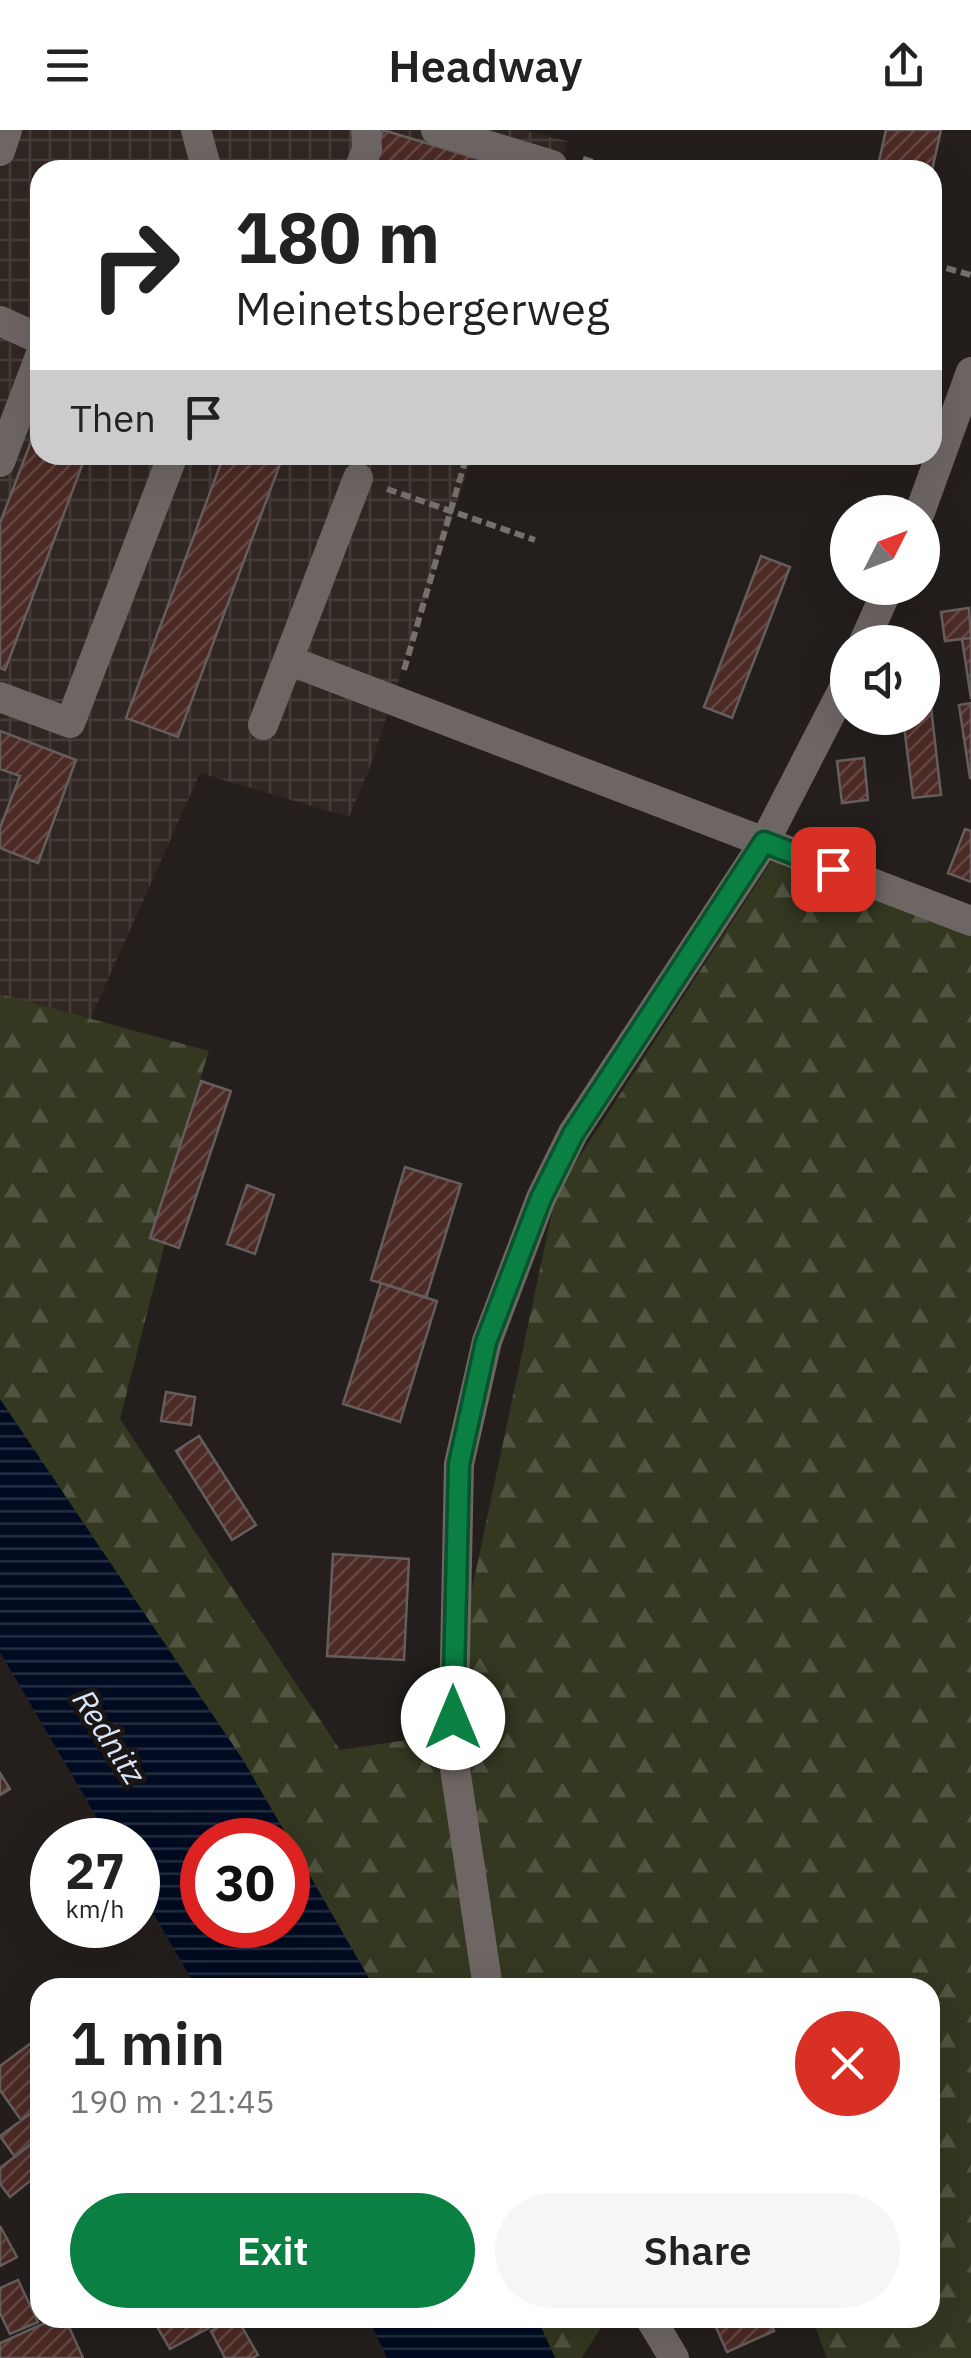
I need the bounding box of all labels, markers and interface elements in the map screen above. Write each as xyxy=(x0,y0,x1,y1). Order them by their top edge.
text: Headway xyxy=(388,36,583,94)
icon: menu xyxy=(40,38,95,93)
icon: share xyxy=(876,38,931,93)
text: 180 m xyxy=(235,191,440,282)
icon: right xyxy=(70,200,200,330)
text: Meinetsbergerweg xyxy=(235,279,610,337)
icon: arrive xyxy=(176,390,231,445)
text: Then xyxy=(70,393,156,442)
north arrow xyxy=(830,495,940,605)
map controls xyxy=(830,495,940,735)
button: sound xyxy=(830,625,940,735)
pin xyxy=(791,827,876,912)
icon: arrive xyxy=(806,842,861,897)
position arrow xyxy=(401,1666,505,1770)
water label: Rednitz xyxy=(64,1681,156,1793)
speed limit sign: 30 xyxy=(180,1818,310,1948)
text: 27 xyxy=(65,1838,125,1903)
text: km/h xyxy=(66,1892,124,1925)
text: 1 min xyxy=(70,2003,225,2082)
button: close xyxy=(795,2011,900,2116)
text: 190 m · 21:45 xyxy=(70,2080,275,2122)
button: Exit xyxy=(70,2193,475,2308)
button: Share xyxy=(495,2193,900,2308)

